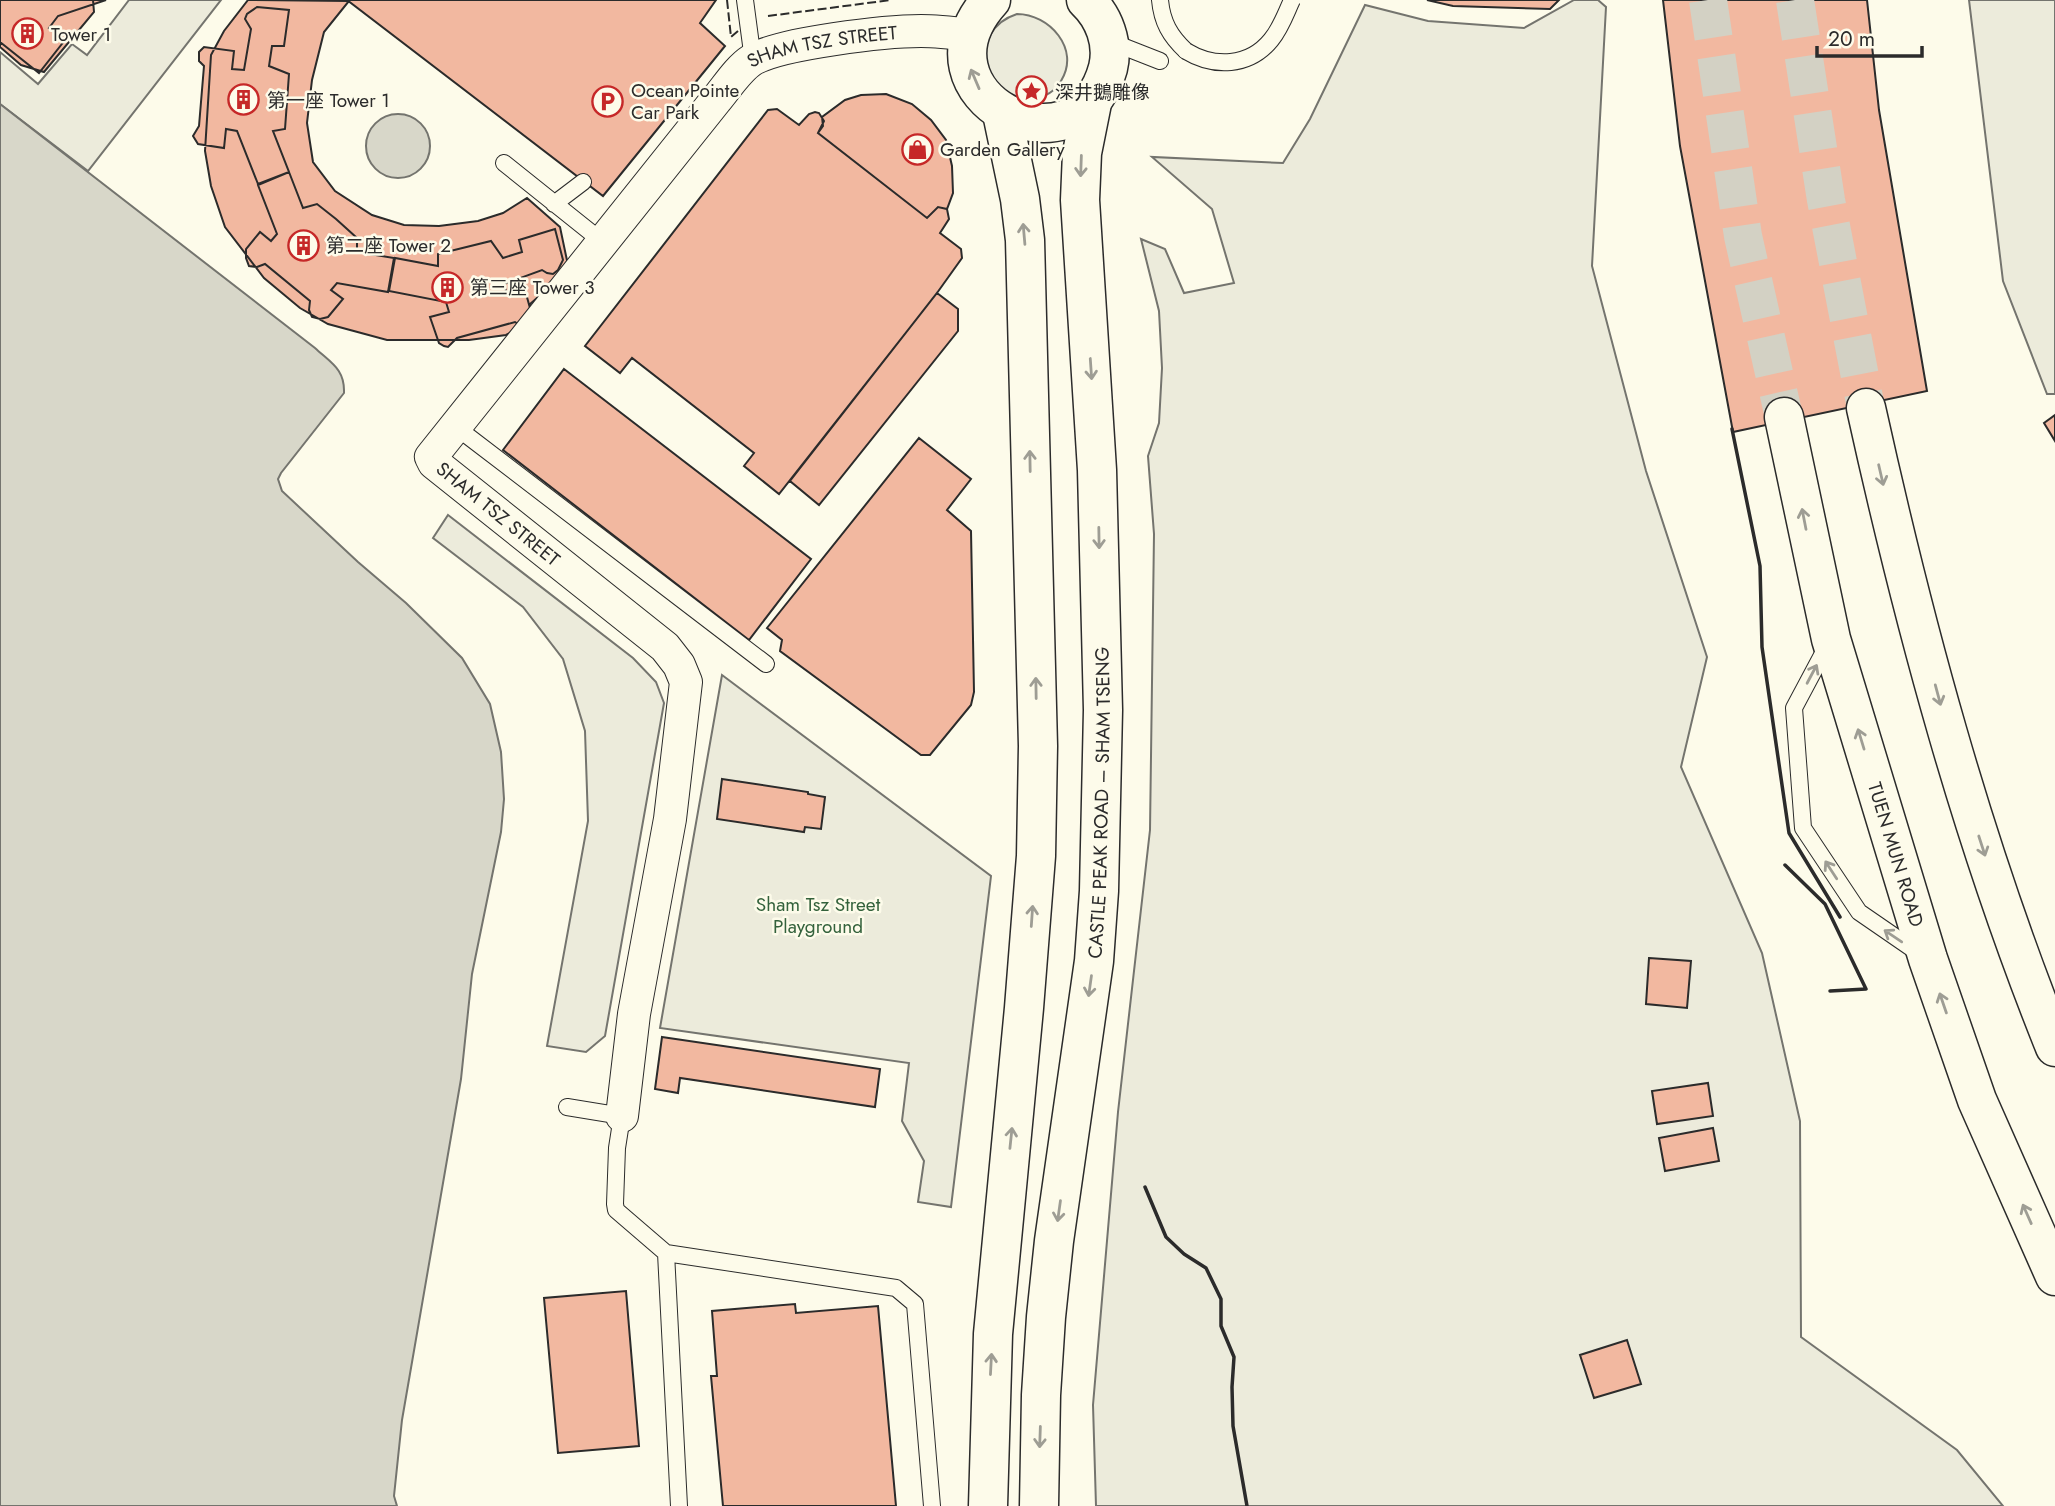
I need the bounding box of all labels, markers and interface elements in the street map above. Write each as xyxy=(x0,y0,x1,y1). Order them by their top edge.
scale bar xyxy=(1817,14,1922,58)
building icon: Tower 1 xyxy=(11,17,45,51)
street label: SHAM TSZ STREET xyxy=(741,19,898,74)
place label: Tower 1 xyxy=(51,21,111,48)
text: 20 m xyxy=(1828,24,1875,54)
one-way arrow xyxy=(967,69,980,90)
place icon: 深井鵝雕像 xyxy=(1015,75,1049,109)
place label: Ocean Pointe Car Park xyxy=(631,77,739,126)
place label: 深井鵝雕像 xyxy=(1055,79,1150,106)
building icon: 第一座 Tower 1 xyxy=(227,83,261,117)
parking icon: Ocean Pointe Car Park xyxy=(591,84,625,118)
place label: 第一座 Tower 1 xyxy=(267,87,390,114)
shop icon: Garden Gallery xyxy=(900,132,934,166)
place label: Garden Gallery xyxy=(940,136,1065,163)
one-way arrow xyxy=(1075,154,1088,177)
one-way arrow xyxy=(1017,223,1030,245)
building icon: 第二座 Tower 2 xyxy=(286,228,320,262)
place label: 第二座 Tower 2 xyxy=(326,232,451,259)
building icon: 第三座 Tower 3 xyxy=(430,270,464,304)
place label: 第三座 Tower 3 xyxy=(470,274,595,301)
one-way arrow xyxy=(1085,357,1098,380)
one-way arrow xyxy=(1024,450,1037,473)
street label: SHAM TSZ STREET xyxy=(430,456,566,573)
one-way arrow xyxy=(1874,463,1888,486)
one-way arrow xyxy=(1796,508,1810,531)
one-way arrow xyxy=(1092,526,1105,549)
street label: CASTLE PEAK ROAD – SHAM TSENG xyxy=(1081,646,1117,959)
one-way arrow xyxy=(1806,664,1820,685)
one-way arrow xyxy=(1029,677,1043,700)
one-way arrow xyxy=(1932,683,1945,706)
one-way arrow xyxy=(1854,728,1867,750)
street label: TUEN MUN ROAD xyxy=(1862,779,1931,930)
one-way arrow xyxy=(1977,834,1989,856)
one-way arrow xyxy=(1823,861,1838,880)
park label: Sham Tsz Street Playground xyxy=(756,891,881,940)
one-way arrow xyxy=(1026,905,1039,928)
one-way arrow xyxy=(1884,928,1904,942)
one-way arrow xyxy=(1084,974,1097,996)
one-way arrow xyxy=(1936,992,1948,1014)
one-way arrow xyxy=(1005,1127,1018,1150)
one-way arrow xyxy=(1052,1199,1065,1222)
one-way arrow xyxy=(2020,1204,2033,1225)
one-way arrow xyxy=(985,1353,998,1376)
one-way arrow xyxy=(1034,1426,1047,1449)

